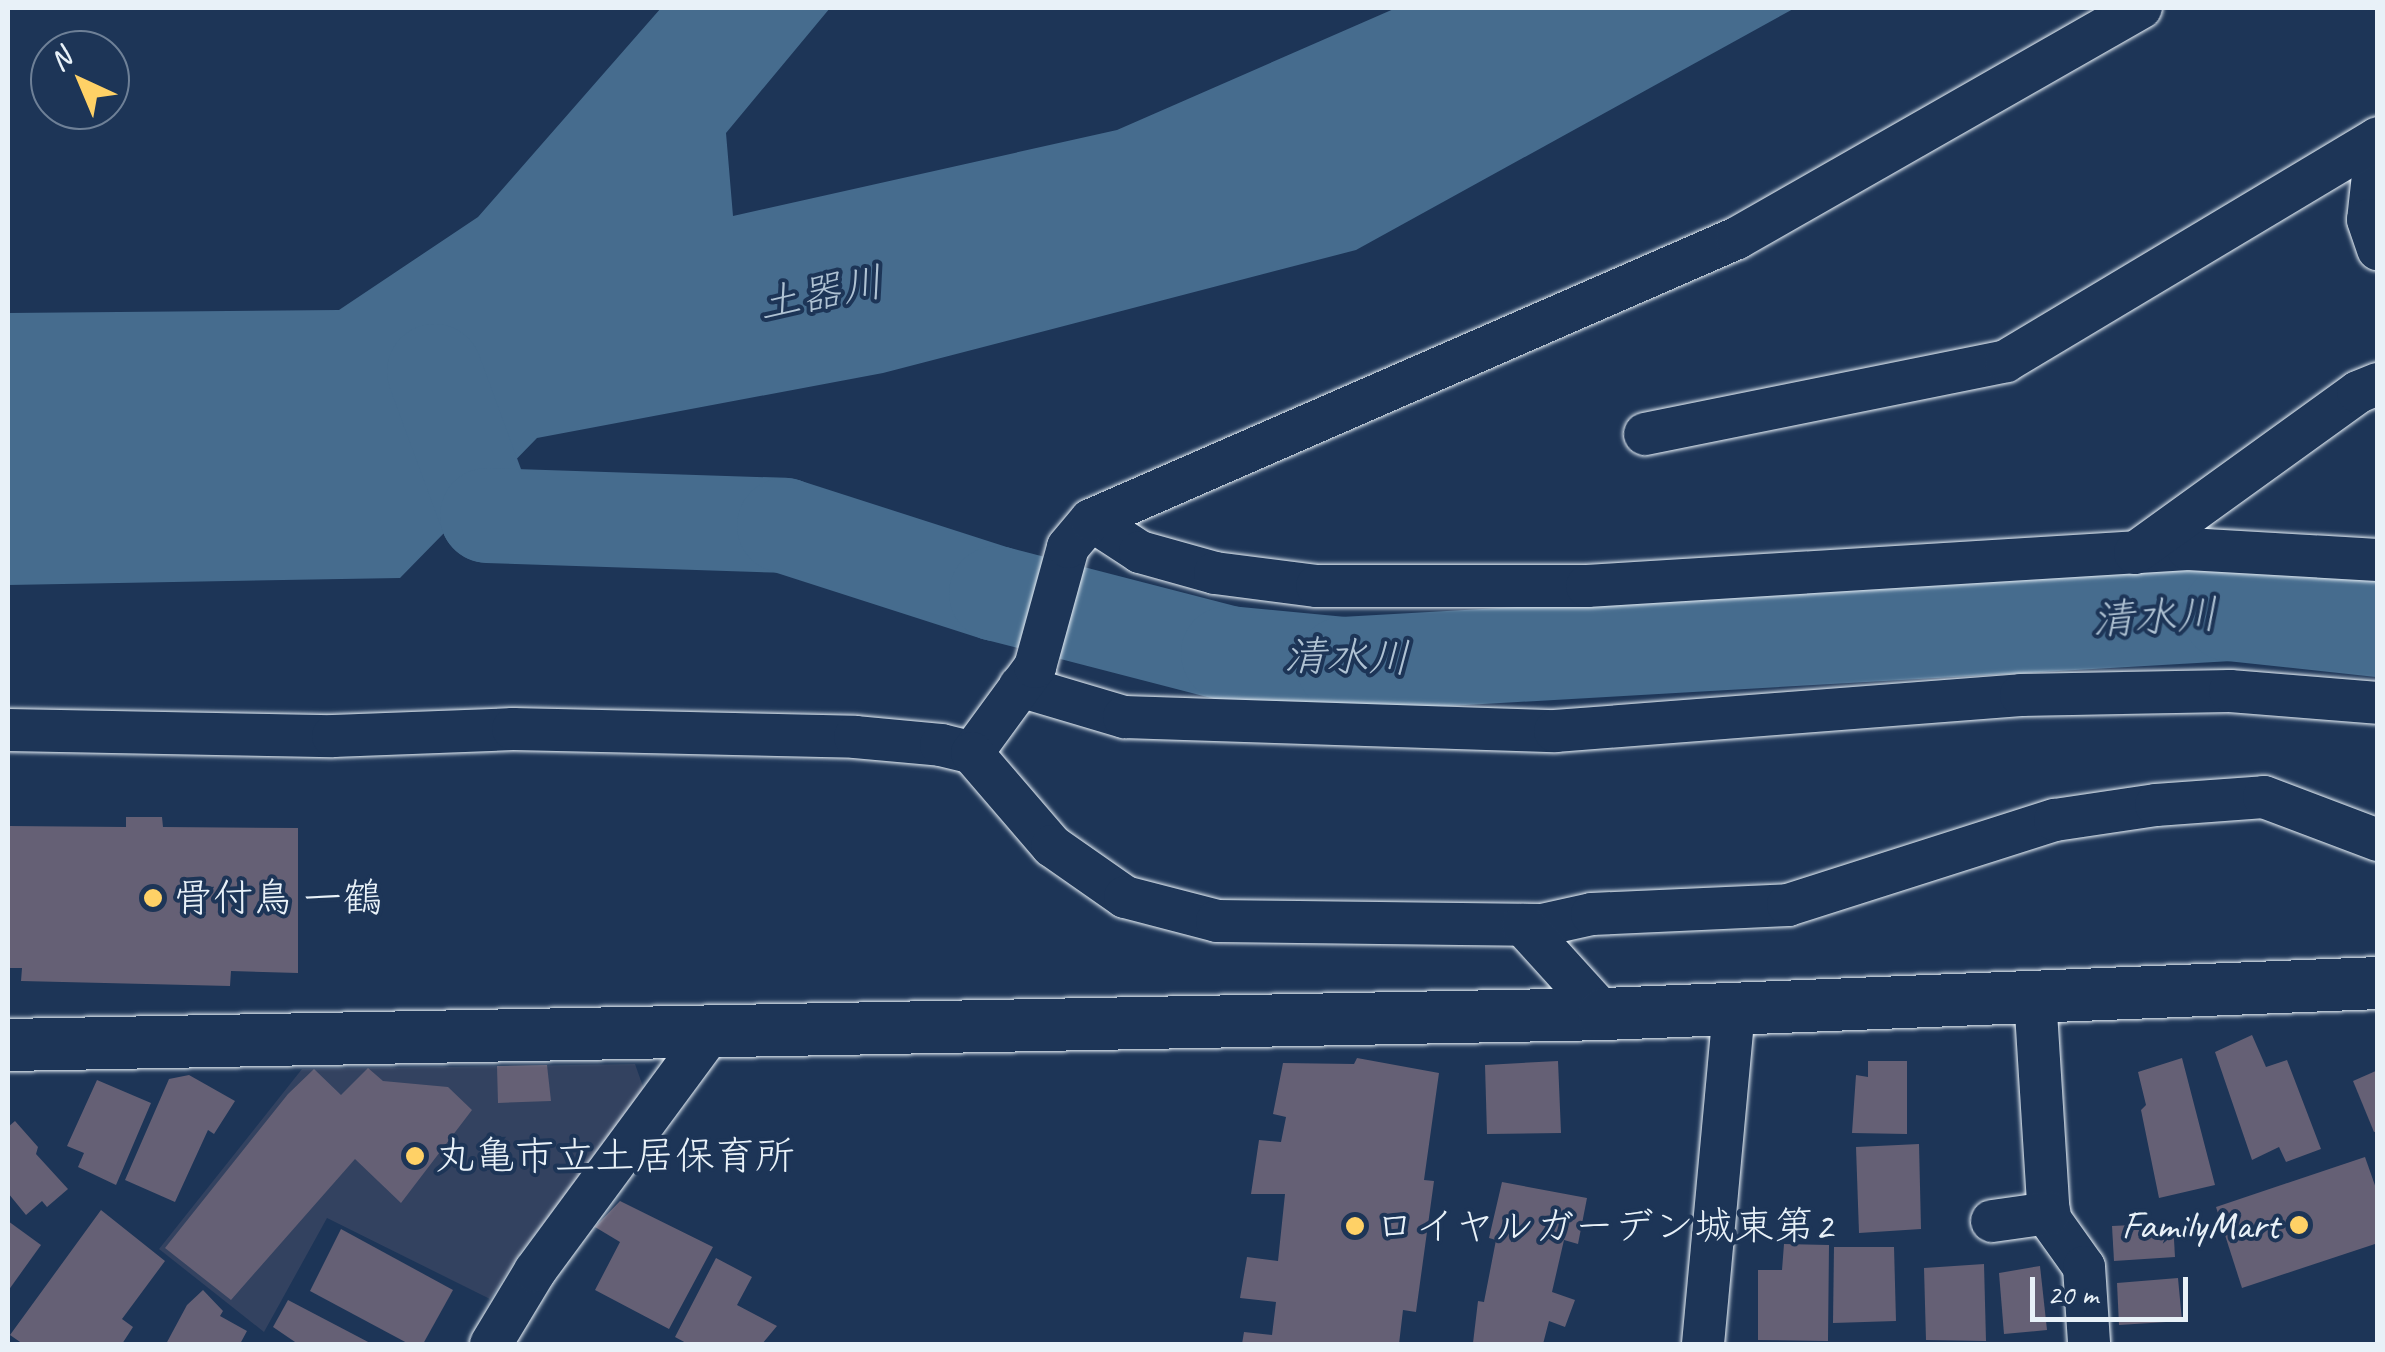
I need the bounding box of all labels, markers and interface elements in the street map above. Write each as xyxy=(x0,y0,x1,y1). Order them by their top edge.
north arrow xyxy=(30,30,130,130)
text: N xyxy=(42,41,79,78)
water label: 土器川 xyxy=(754,257,888,331)
water label: 清水川 xyxy=(2091,590,2219,646)
water label: 清水川 xyxy=(1284,632,1410,684)
place label: 骨付鳥 一鶴 xyxy=(173,874,383,922)
marker: 骨付鳥 一鶴 xyxy=(142,887,164,909)
place label: 丸亀市立土居保育所 xyxy=(435,1132,795,1180)
marker: 丸亀市立土居保育所 xyxy=(404,1145,426,1167)
place label: FamilyMart xyxy=(2121,1201,2279,1249)
place label: ロイヤルガーデン城東第2 xyxy=(1375,1202,1833,1250)
marker: FamilyMart xyxy=(2288,1214,2310,1236)
marker: ロイヤルガーデン城東第2 xyxy=(1344,1215,1366,1237)
scale bar xyxy=(2035,1257,2192,1319)
text: 20 m xyxy=(2047,1275,2098,1313)

